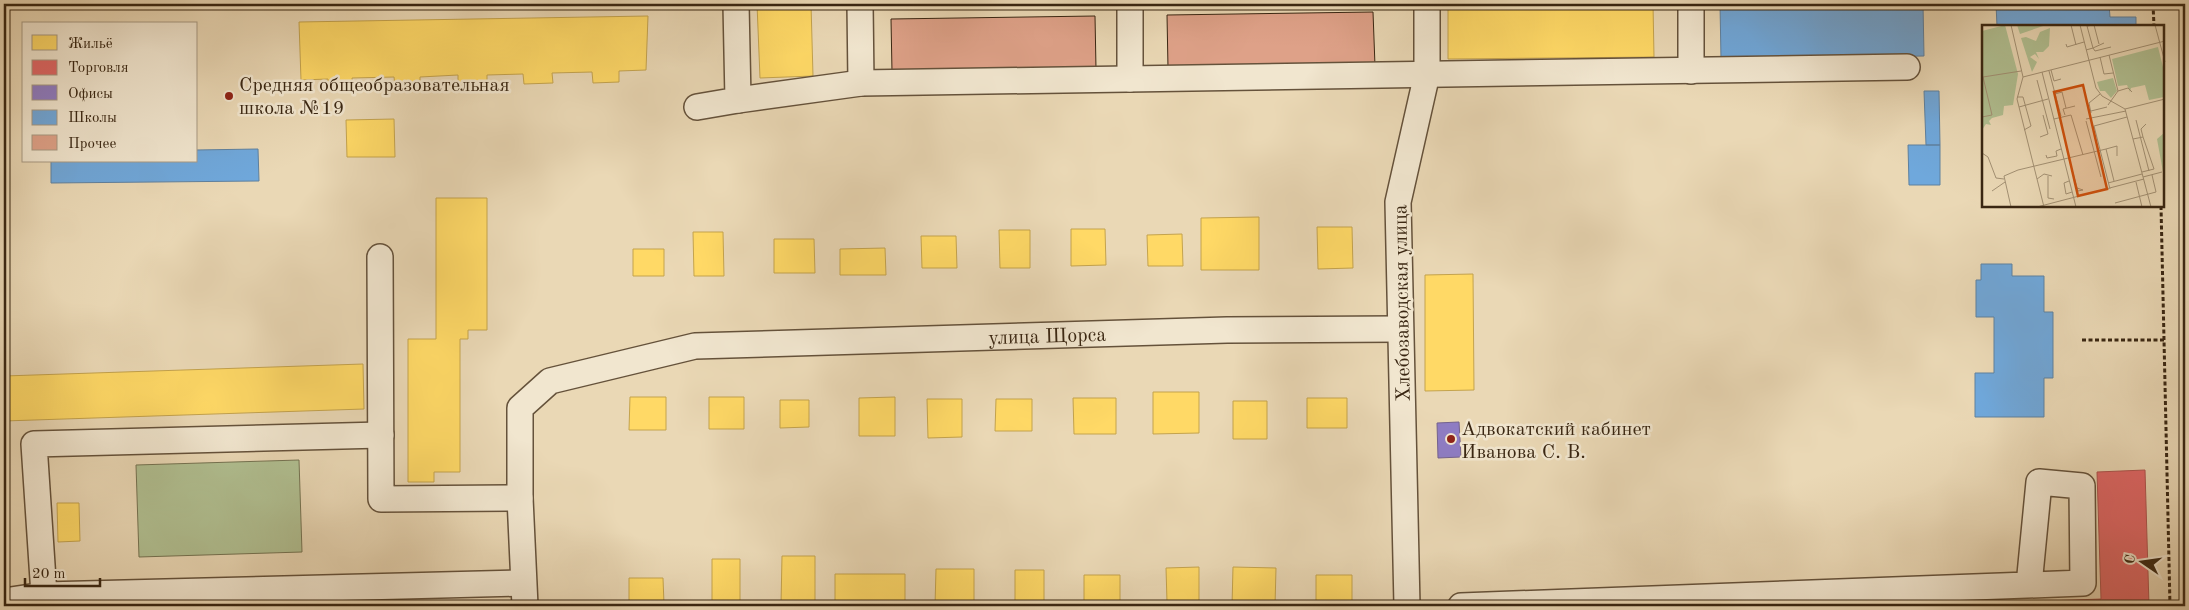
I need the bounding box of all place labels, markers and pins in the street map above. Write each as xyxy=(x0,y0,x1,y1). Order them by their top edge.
place label: Средняя общеобразовательная школа №19 xyxy=(239,76,510,119)
marker: Средняя общеобразовательная школа №19 xyxy=(223,90,235,102)
place label: Адвокатский кабинет Иванова С. В. xyxy=(1461,420,1651,463)
marker: Адвокатский кабинет Иванова С. В. xyxy=(1445,433,1457,445)

